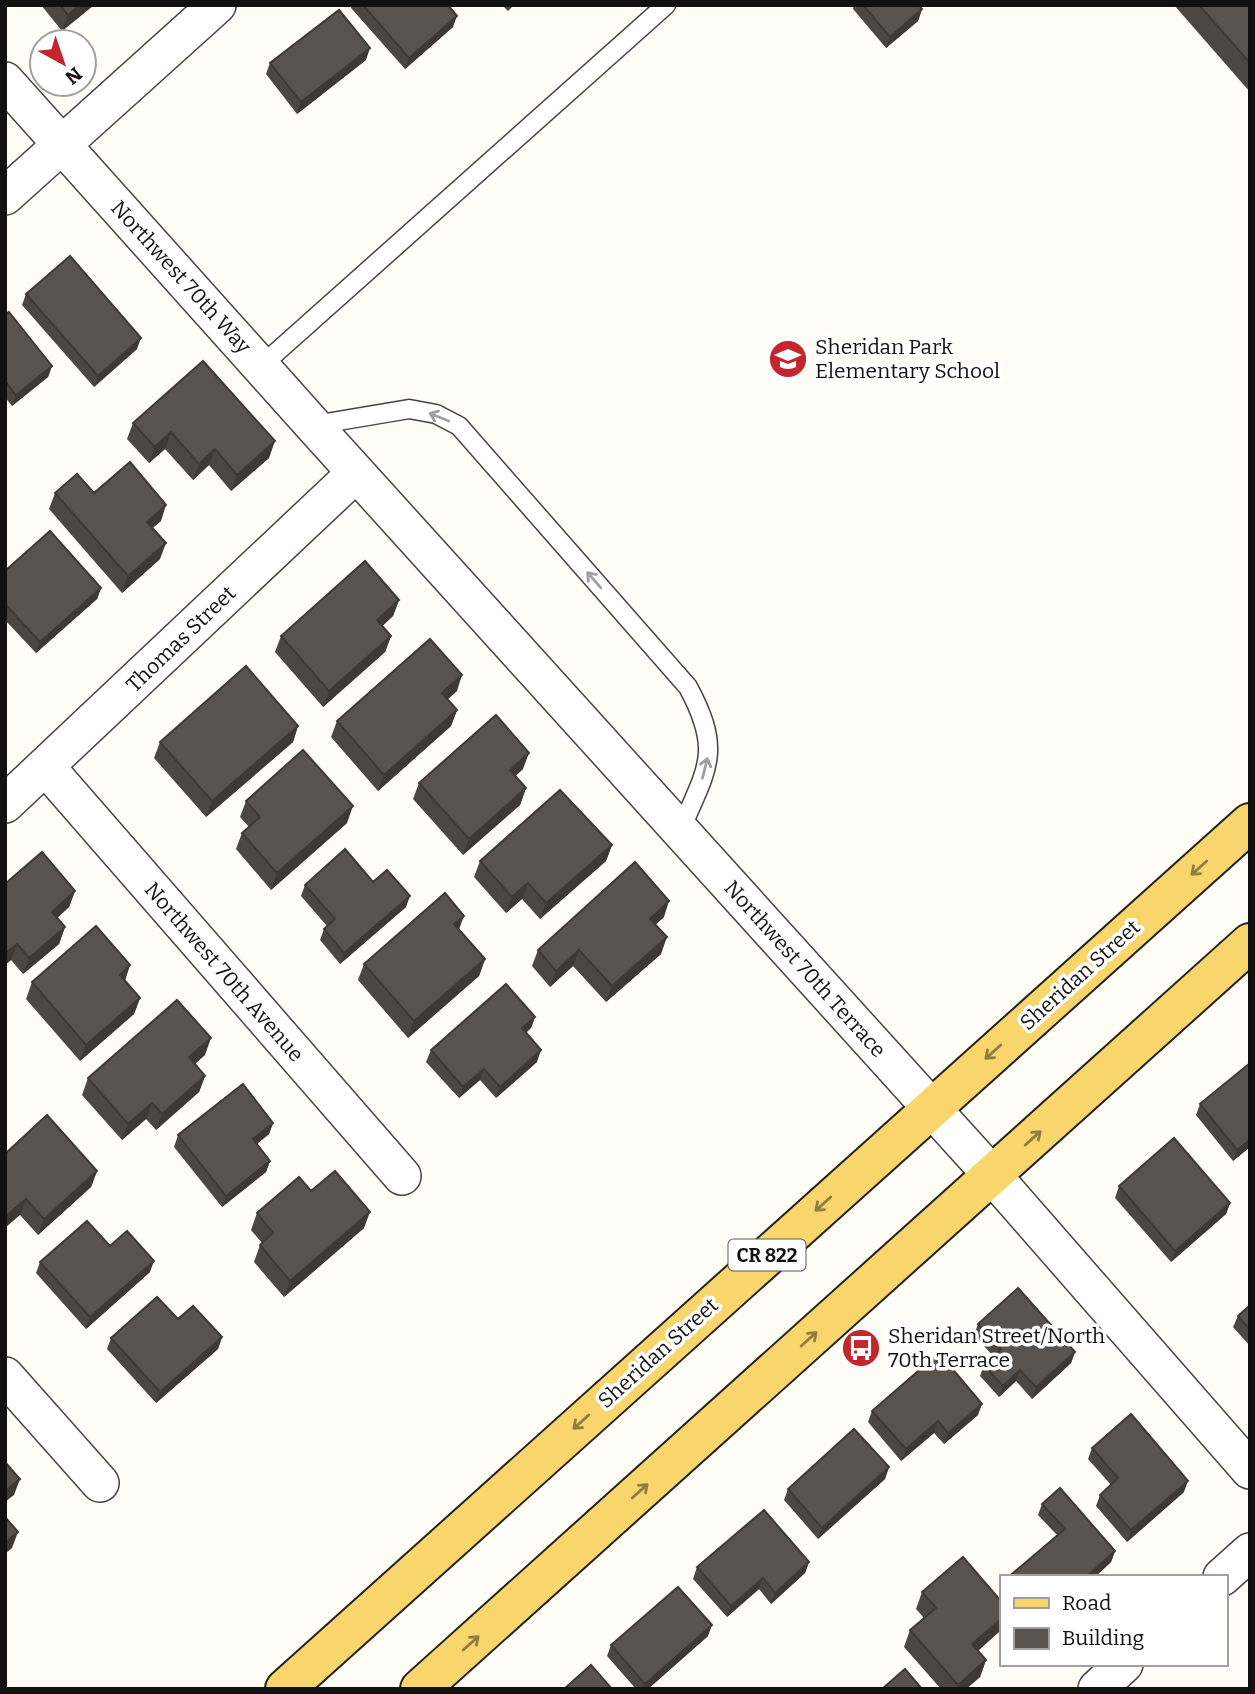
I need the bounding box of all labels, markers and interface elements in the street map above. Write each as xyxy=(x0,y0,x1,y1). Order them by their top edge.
north arrow xyxy=(28,28,98,98)
text: N xyxy=(60,62,87,89)
street label: Northwest 70th Way xyxy=(105,195,257,360)
place label: Sheridan Park Elementary School xyxy=(815,334,1000,384)
school or university icon: Sheridan Park Elementary School xyxy=(767,338,809,380)
one-way arrow xyxy=(429,409,450,422)
one-way arrow xyxy=(586,572,602,590)
street label: Thomas Street xyxy=(121,580,241,698)
one-way arrow xyxy=(699,757,712,779)
one-way arrow xyxy=(1190,860,1208,876)
street label: Northwest 70th Terrace xyxy=(719,875,891,1063)
street label: Northwest 70th Avenue xyxy=(139,877,309,1067)
street label: Sheridan Street xyxy=(1015,914,1146,1036)
one-way arrow xyxy=(984,1044,1002,1060)
one-way arrow xyxy=(1024,1130,1042,1146)
one-way arrow xyxy=(814,1196,832,1212)
road number: CR 822 xyxy=(728,1240,806,1270)
street label: Sheridan Street xyxy=(593,1292,724,1414)
place label: Sheridan Street/North 70th Terrace xyxy=(888,1323,1105,1373)
bus stop icon: Sheridan Street/North 70th Terrace xyxy=(840,1327,882,1369)
one-way arrow xyxy=(800,1331,818,1347)
one-way arrow xyxy=(572,1414,590,1430)
one-way arrow xyxy=(631,1483,649,1499)
legend xyxy=(1000,1575,1227,1666)
text: Road xyxy=(1062,1590,1111,1616)
text: Building xyxy=(1062,1625,1145,1651)
one-way arrow xyxy=(461,1635,479,1651)

